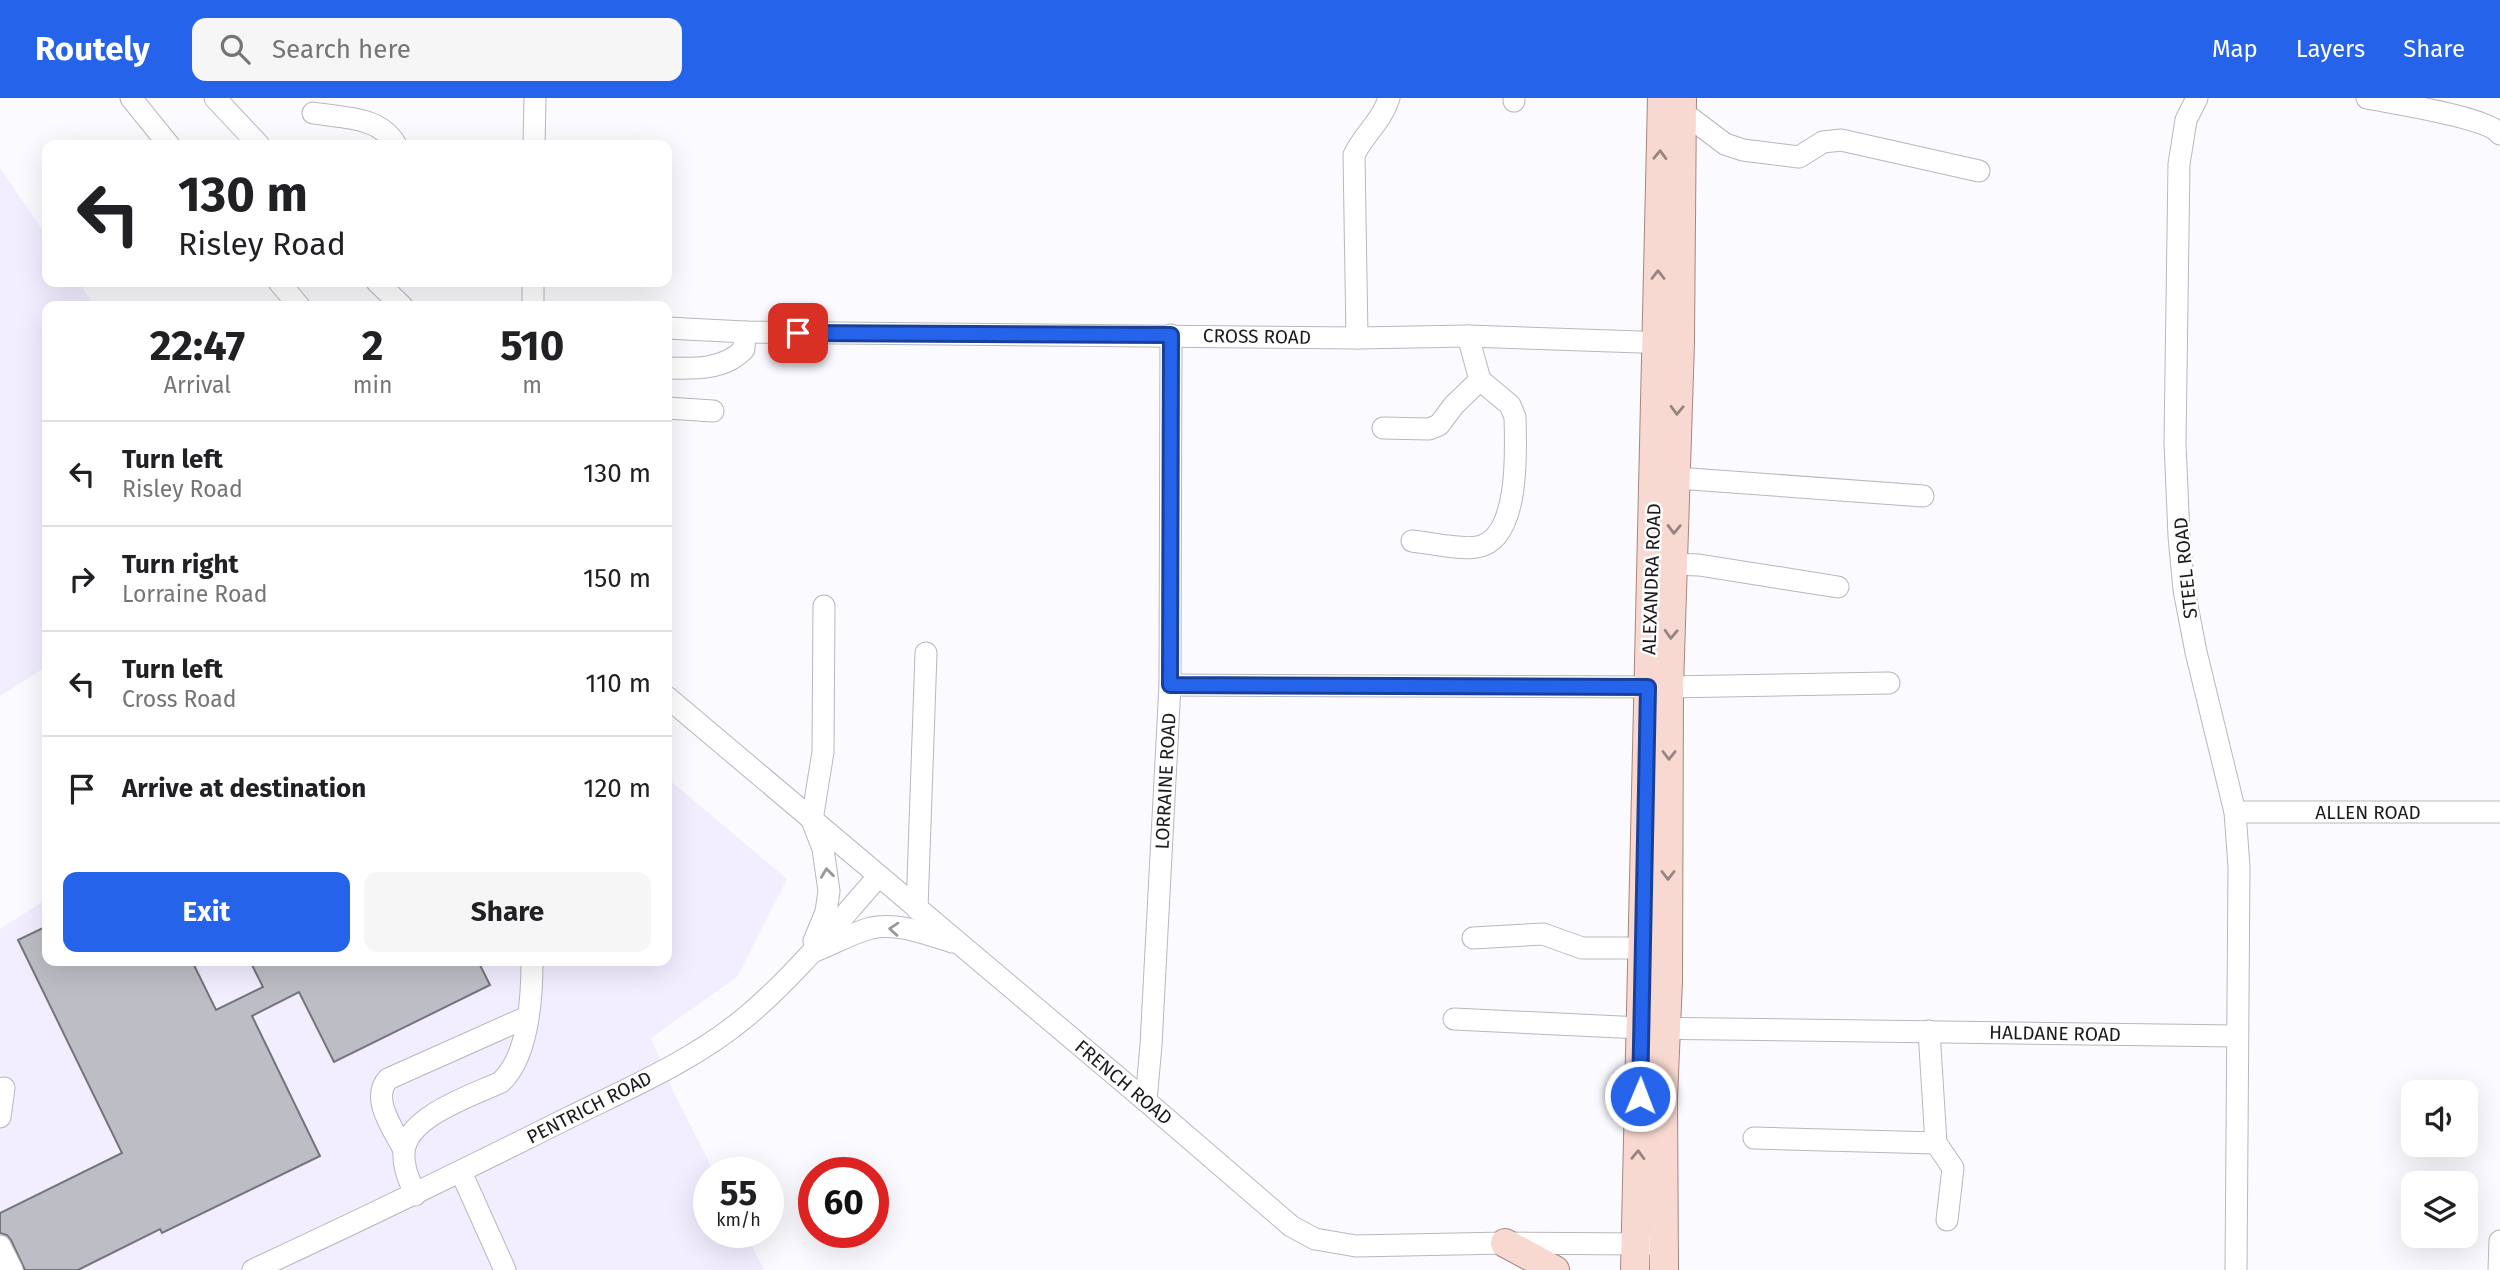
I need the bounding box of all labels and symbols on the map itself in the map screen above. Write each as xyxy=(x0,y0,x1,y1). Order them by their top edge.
one-way arrow xyxy=(1652,149,1668,159)
one-way arrow xyxy=(1650,269,1666,280)
pin xyxy=(768,303,828,363)
street label: CROSS ROAD xyxy=(1203,324,1311,349)
one-way arrow xyxy=(1670,405,1685,416)
street label: ALEXANDRA ROAD xyxy=(1637,503,1666,655)
street label: STEEL ROAD xyxy=(2169,516,2202,620)
one-way arrow xyxy=(1666,524,1682,535)
one-way arrow xyxy=(1663,628,1678,639)
street label: LORRAINE ROAD xyxy=(1150,712,1181,850)
one-way arrow xyxy=(1661,751,1677,761)
street label: ALLEN ROAD xyxy=(2315,801,2421,824)
one-way arrow xyxy=(820,867,835,878)
one-way arrow xyxy=(1660,871,1676,881)
one-way arrow xyxy=(888,922,899,937)
street label: HALDANE ROAD xyxy=(1989,1021,2121,1046)
street label: FRENCH ROAD xyxy=(1070,1035,1177,1130)
position arrow xyxy=(1603,1059,1677,1133)
street label: PENTRICH ROAD xyxy=(523,1066,656,1149)
one-way arrow xyxy=(1630,1150,1645,1161)
speed limit sign: 60 xyxy=(798,1157,889,1248)

